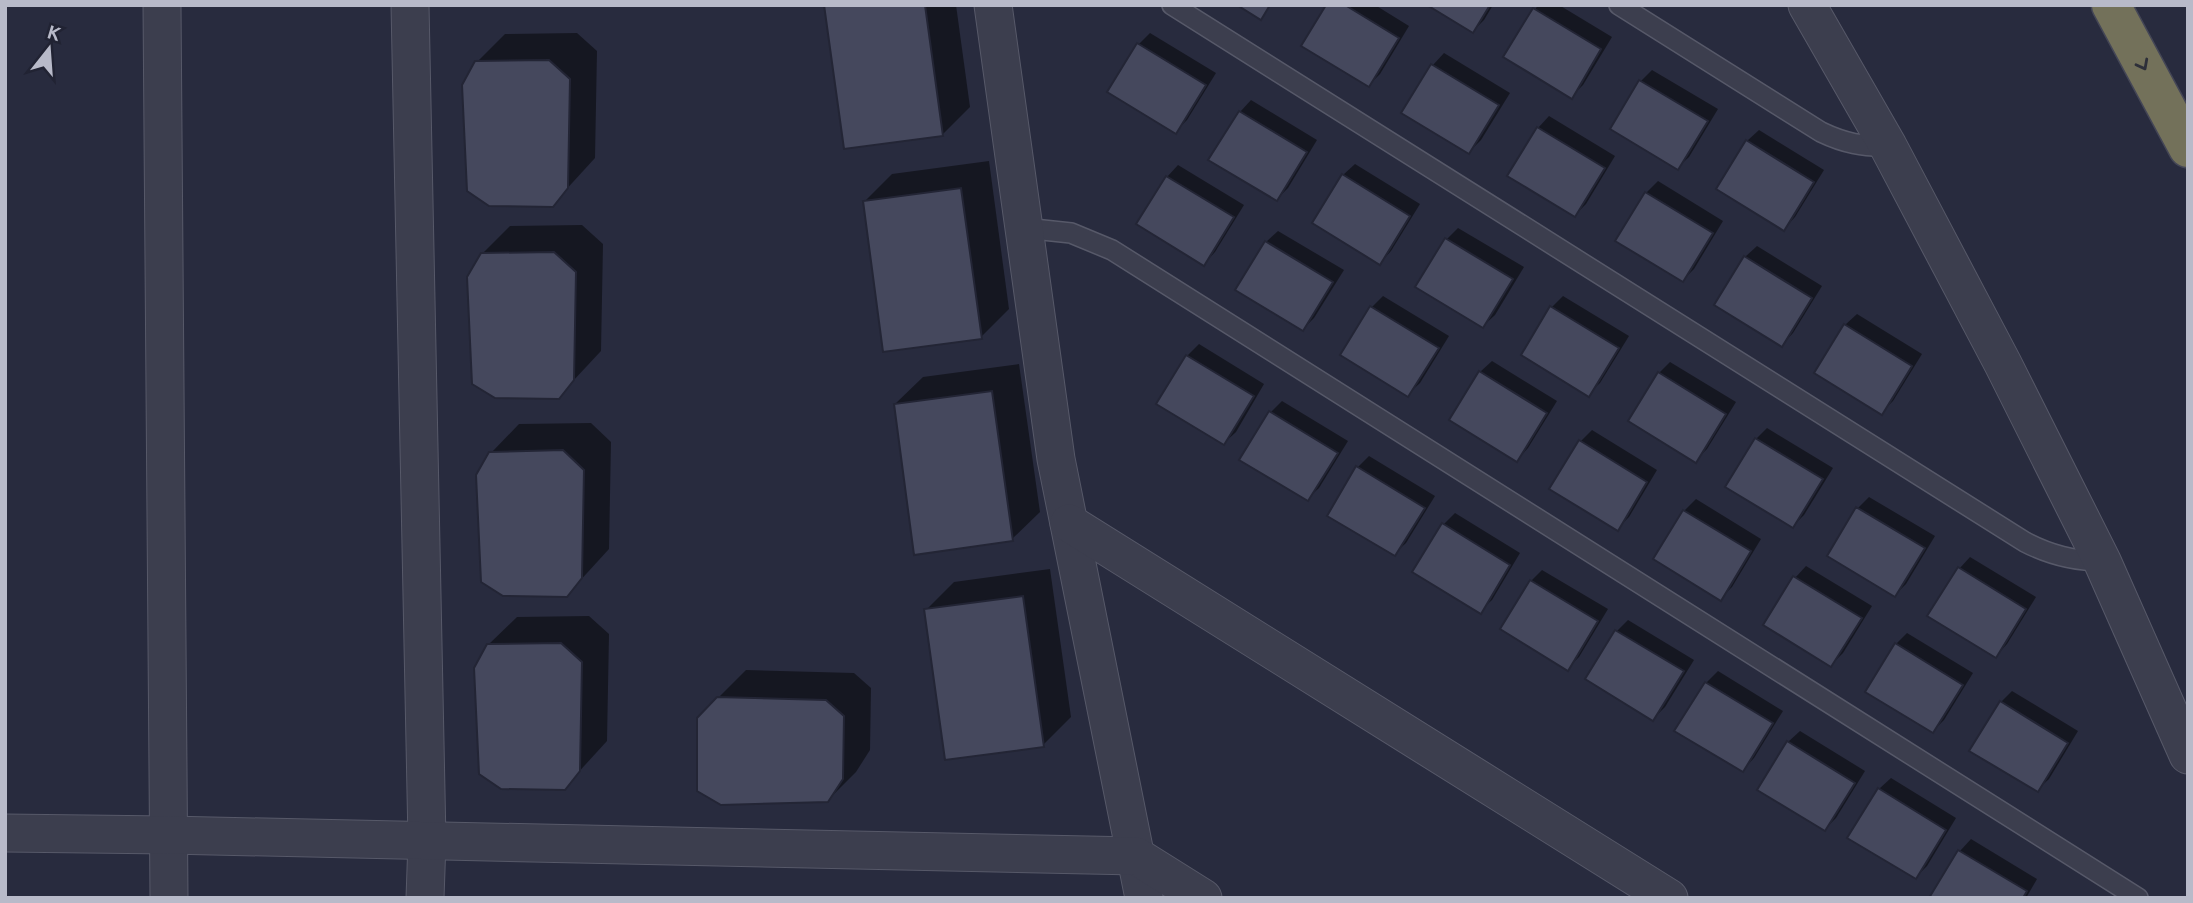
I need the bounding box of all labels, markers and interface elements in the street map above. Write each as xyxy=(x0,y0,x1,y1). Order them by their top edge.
north arrow xyxy=(14,14,84,84)
text: K xyxy=(45,20,64,45)
one-way arrow xyxy=(2135,58,2148,71)

